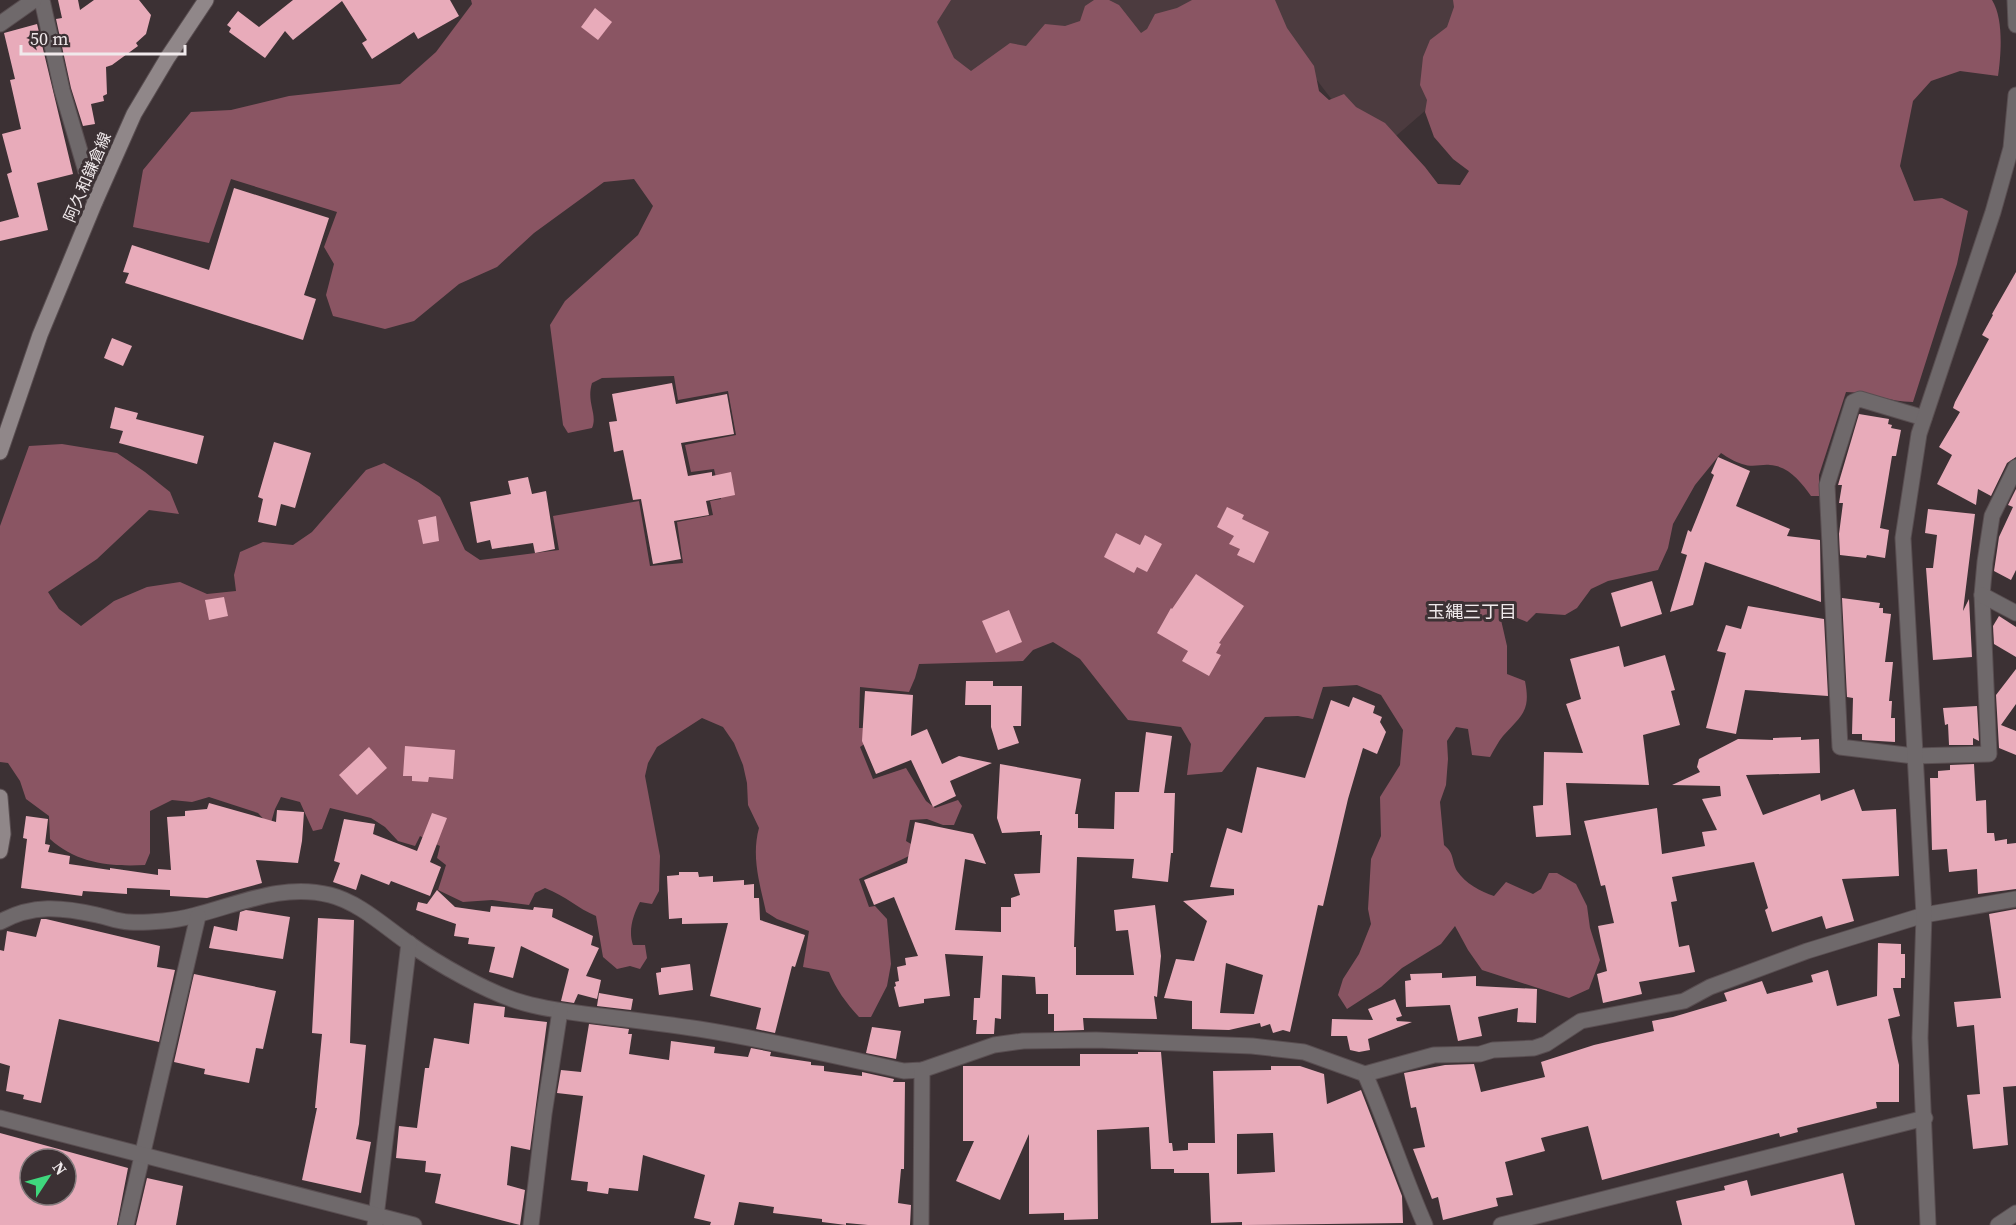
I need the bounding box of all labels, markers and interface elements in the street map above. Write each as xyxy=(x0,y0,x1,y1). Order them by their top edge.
scale bar xyxy=(21,18,184,56)
text: 50 m xyxy=(30,26,68,51)
street label: 阿久和鎌倉線 xyxy=(58,129,116,225)
district label: 玉縄三丁目 xyxy=(1427,599,1517,624)
north arrow xyxy=(18,1147,78,1207)
text: N xyxy=(48,1157,73,1180)

